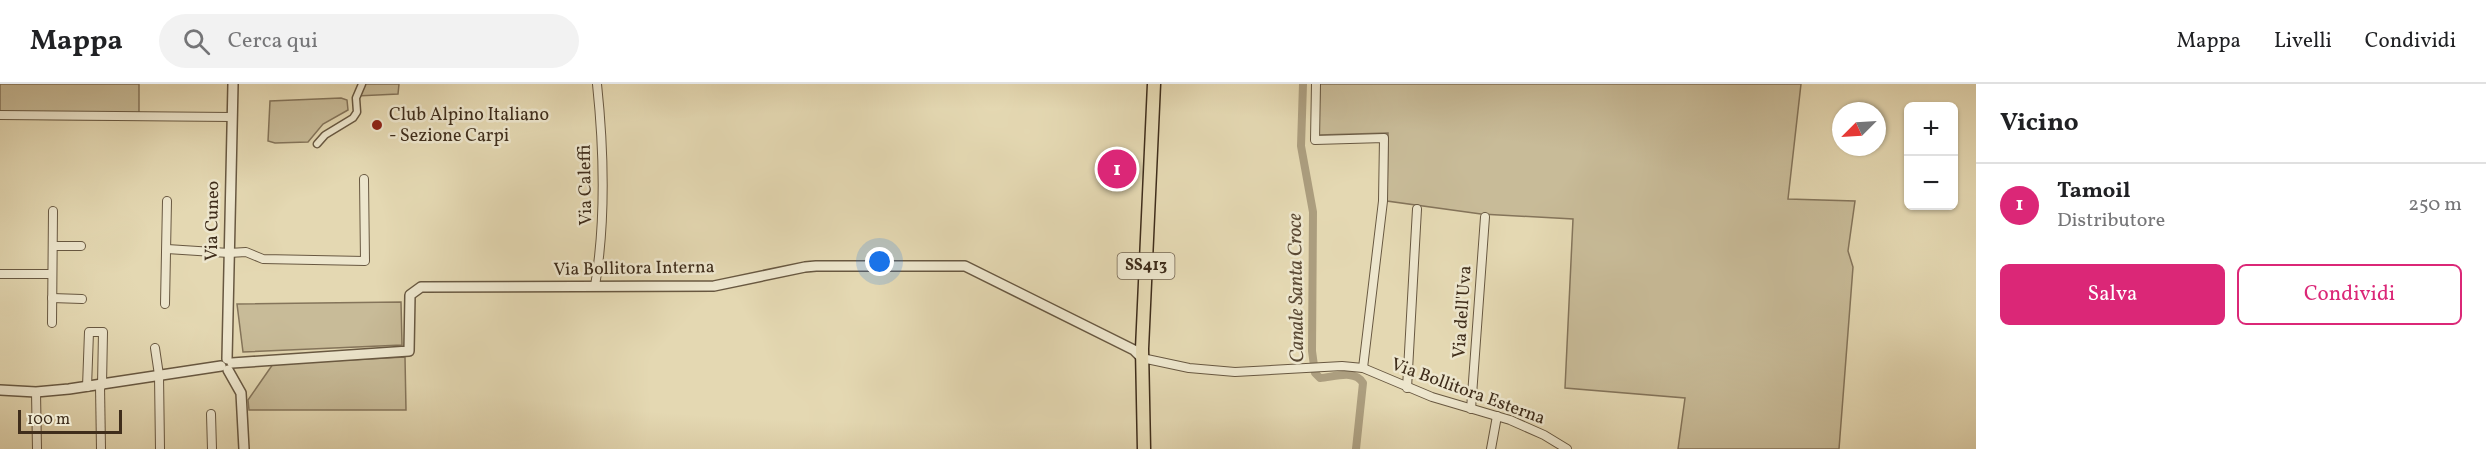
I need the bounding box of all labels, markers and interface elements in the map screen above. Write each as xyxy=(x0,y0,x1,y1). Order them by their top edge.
search box xyxy=(159,14,579,68)
text: Mappa xyxy=(30,22,123,61)
icon: search xyxy=(180,25,213,58)
text: Cerca qui xyxy=(228,26,318,57)
text: Mappa xyxy=(2176,27,2241,56)
text: Livelli xyxy=(2274,27,2332,56)
text: Condividi xyxy=(2365,27,2456,56)
north arrow xyxy=(1832,102,1886,156)
map controls xyxy=(1904,102,1958,210)
button: + xyxy=(1904,102,1958,156)
place label: Club Alpino Italiano - Sezione Carpi xyxy=(389,103,549,149)
text: Vicino xyxy=(2000,105,2079,141)
marker: Club Alpino Italiano - Sezione Carpi xyxy=(370,118,384,132)
street label: Via Caleffi xyxy=(573,144,599,226)
pin: 1 xyxy=(1098,146,1136,191)
button: − xyxy=(1904,156,1958,210)
text: Tamoil xyxy=(2057,176,2131,207)
street label: Via Cuneo xyxy=(200,181,226,261)
text: 1 xyxy=(2015,191,2024,219)
text: 250 m xyxy=(2408,191,2462,219)
text: Distributore xyxy=(2057,207,2165,235)
water label: Canale Santa Croce xyxy=(1282,212,1312,363)
your location xyxy=(865,247,894,276)
road number: SS413 xyxy=(1118,253,1174,279)
street label: Via Bollitora Interna xyxy=(553,255,715,283)
button: Salva xyxy=(2000,264,2225,325)
button: Condividi xyxy=(2237,264,2462,325)
street label: Via dell'Uva xyxy=(1447,265,1479,359)
street label: Via Bollitora Esterna xyxy=(1387,352,1549,432)
scale bar xyxy=(18,407,122,434)
text: 100 m xyxy=(27,409,70,431)

